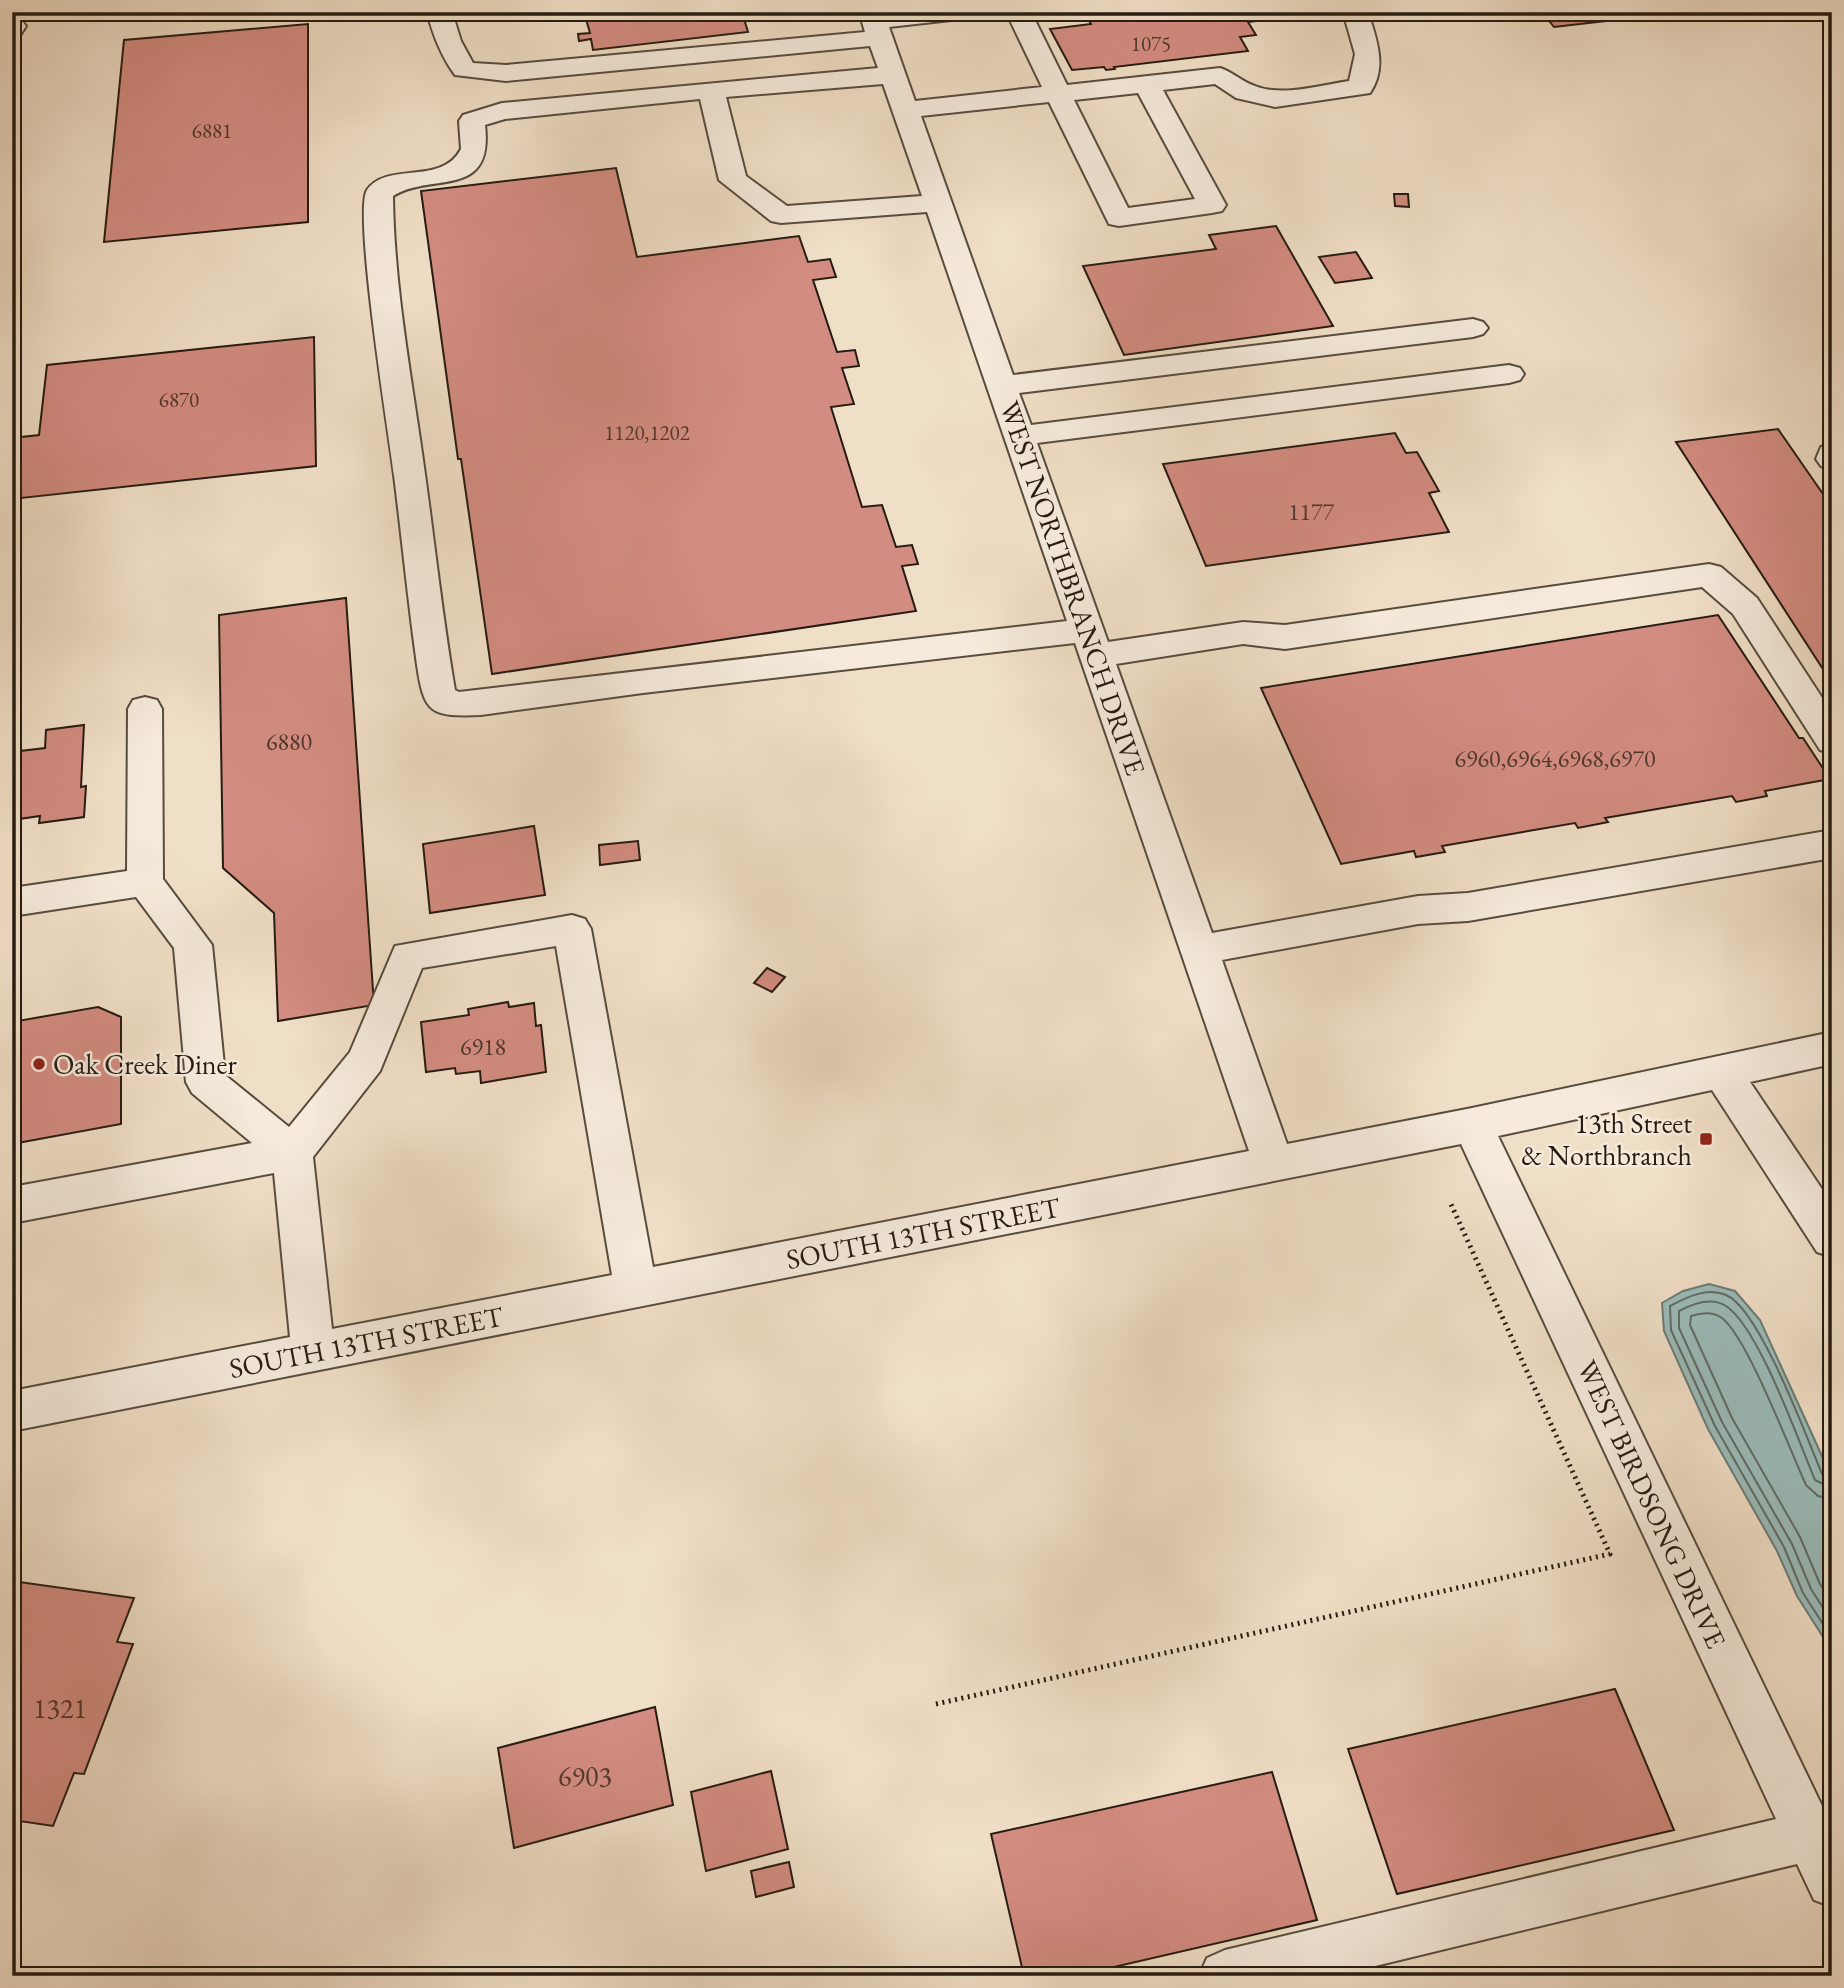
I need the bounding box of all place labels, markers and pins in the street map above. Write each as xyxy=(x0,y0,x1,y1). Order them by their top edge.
place label: Oak Creek Diner xyxy=(53,1046,237,1082)
marker: Oak Creek Diner xyxy=(31,1056,47,1072)
place label: 13th Street & Northbranch xyxy=(1521,1105,1692,1173)
marker: 13th Street & Northbranch xyxy=(1698,1131,1714,1147)

